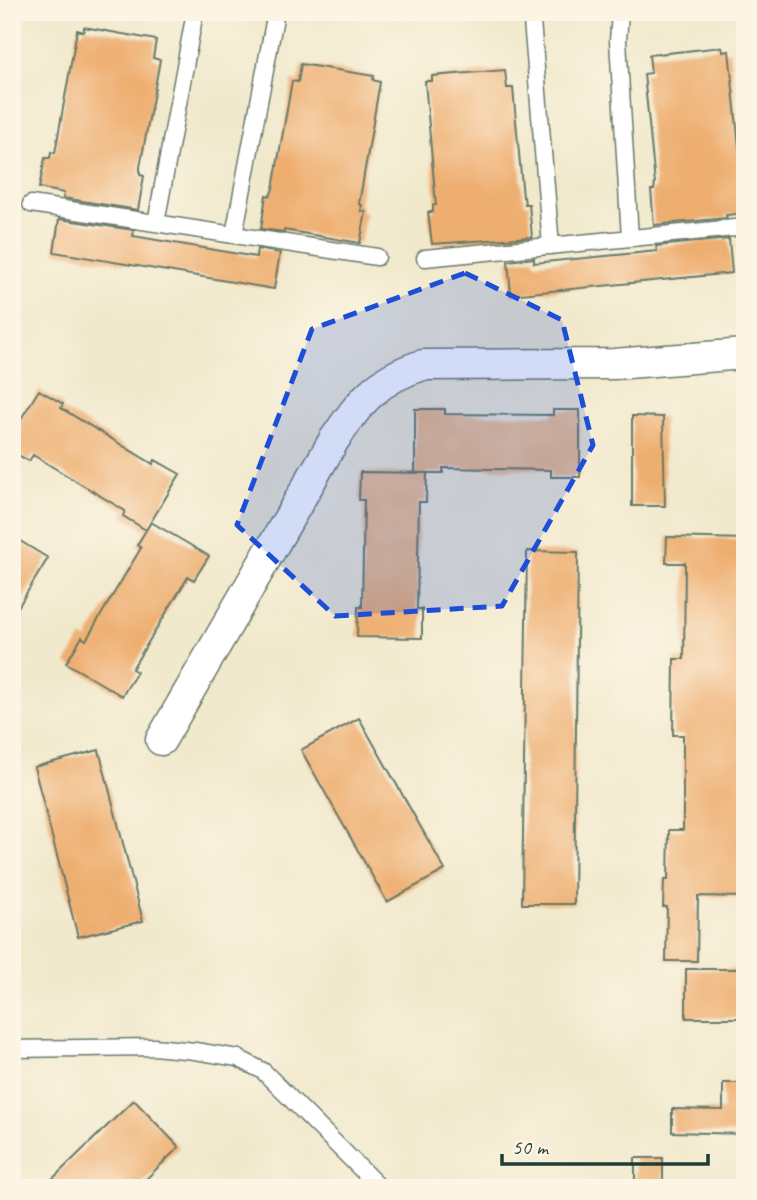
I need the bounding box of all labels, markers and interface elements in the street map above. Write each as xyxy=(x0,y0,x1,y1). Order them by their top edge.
scale bar xyxy=(502,1123,708,1167)
text: 50 m xyxy=(512,1134,550,1160)

